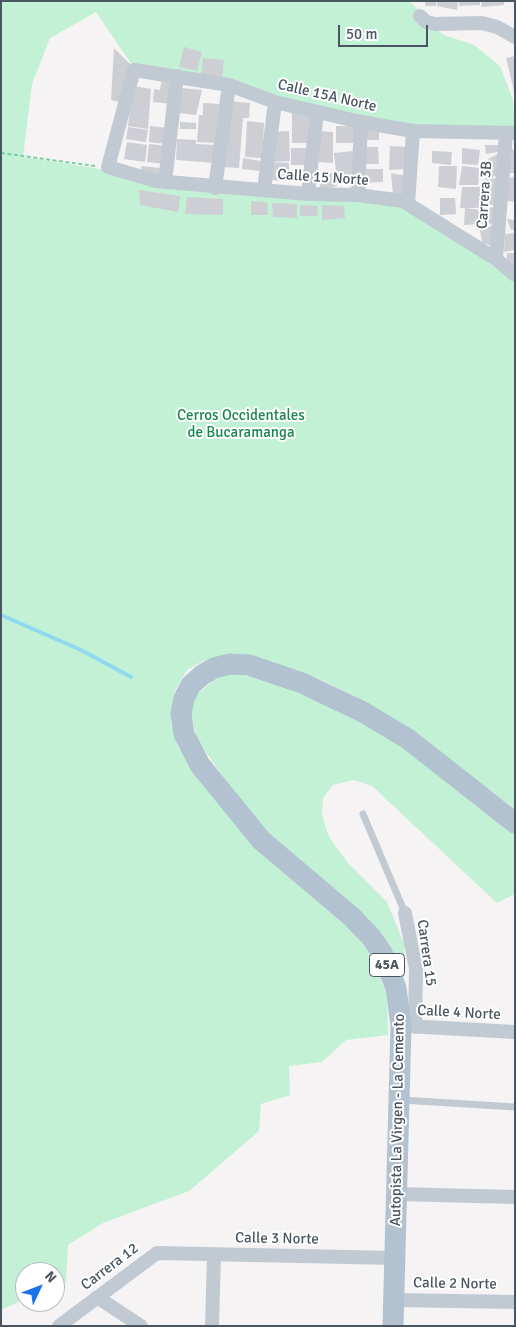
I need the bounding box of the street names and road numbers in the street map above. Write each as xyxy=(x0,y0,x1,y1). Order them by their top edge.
street label: Calle 15A Norte xyxy=(276,76,378,116)
street label: Carrera 3B xyxy=(474,160,496,230)
street label: Calle 15 Norte xyxy=(277,166,369,190)
street label: Carrera 15 xyxy=(412,918,440,988)
road number: 45A xyxy=(370,954,404,976)
street label: Calle 4 Norte xyxy=(417,1002,501,1024)
street label: Autopista La Virgen - La Cemento xyxy=(387,1014,409,1226)
street label: Calle 3 Norte xyxy=(235,1229,319,1249)
street label: Carrera 12 xyxy=(78,1240,142,1294)
street label: Calle 2 Norte xyxy=(413,1274,497,1294)

